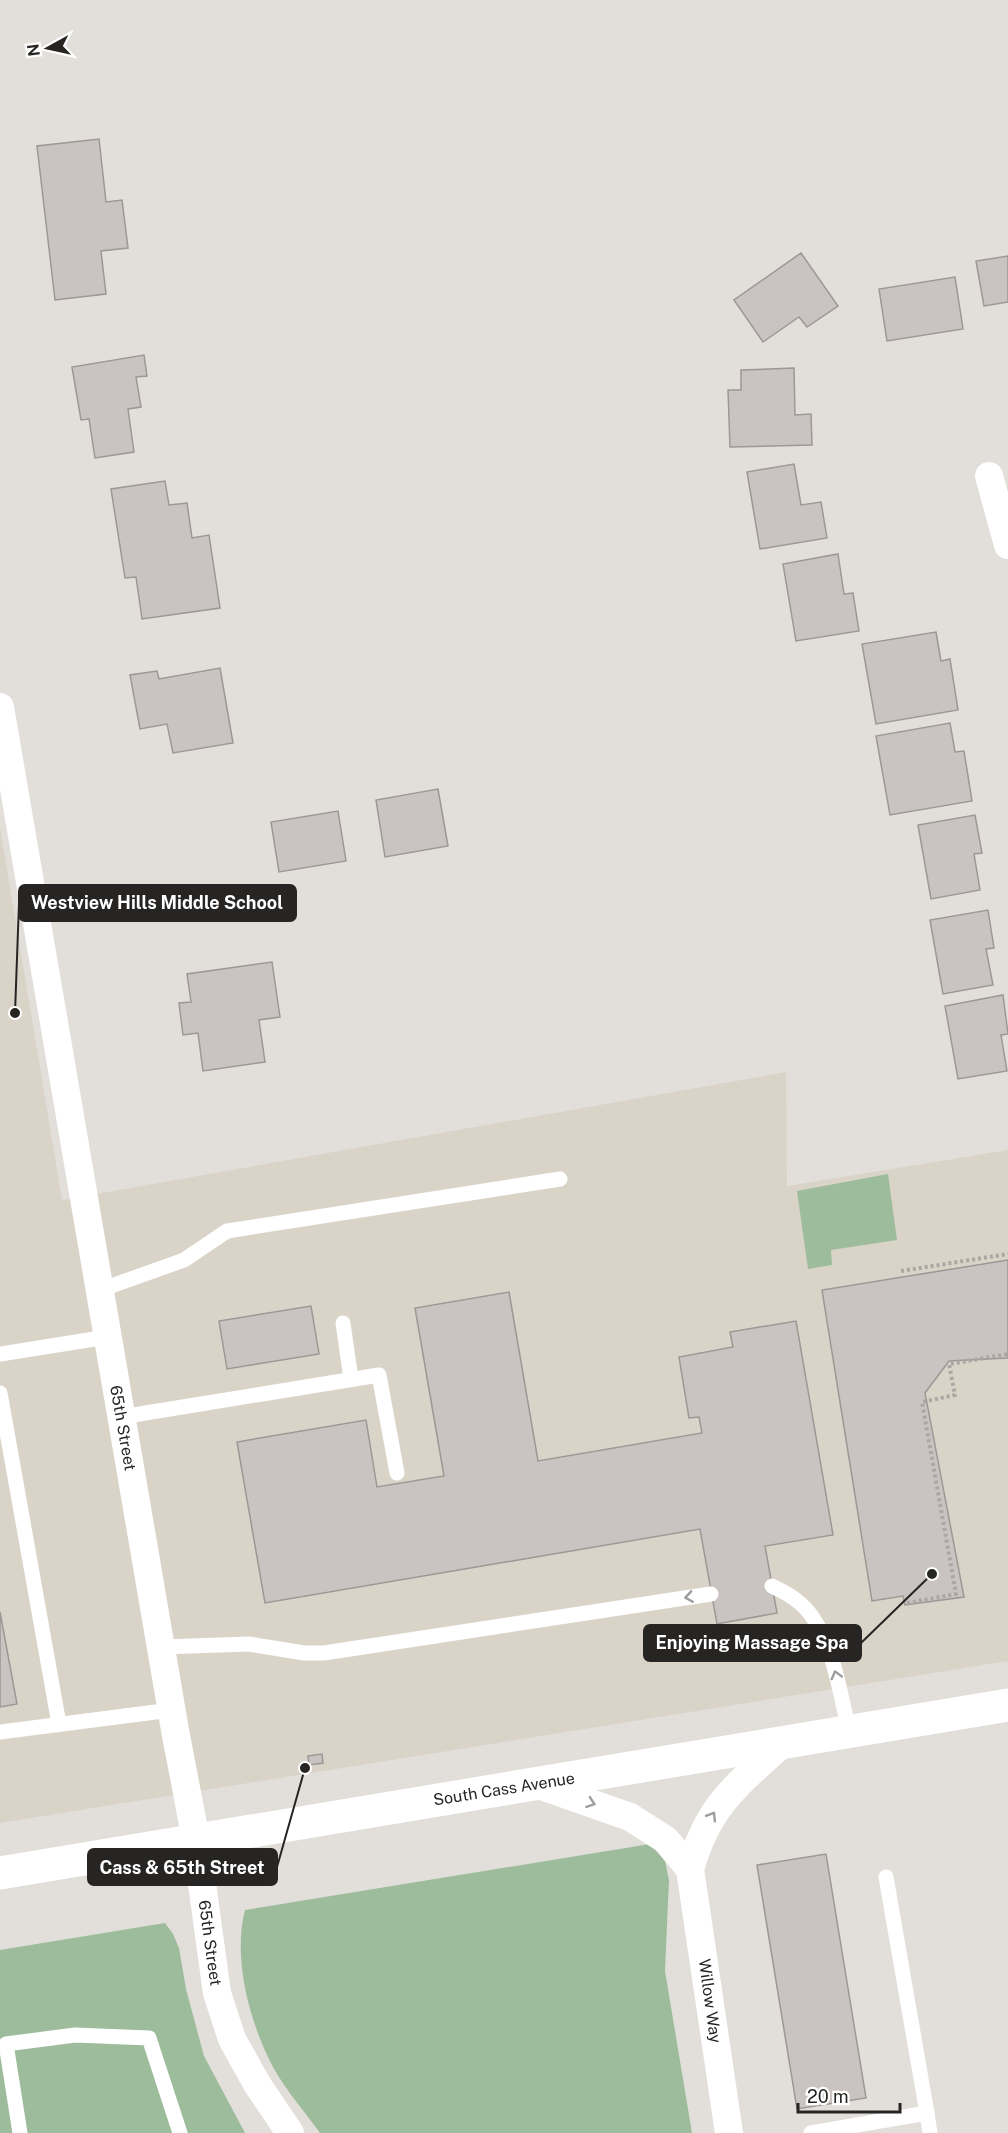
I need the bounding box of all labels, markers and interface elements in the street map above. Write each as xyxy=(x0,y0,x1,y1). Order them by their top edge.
north arrow xyxy=(18,18,78,78)
text: N xyxy=(23,42,44,58)
callout: Westview Hills Middle School xyxy=(19,885,296,921)
text: Westview Hills Middle School xyxy=(31,892,283,913)
street label: 65th Street xyxy=(106,1384,140,1472)
one-way arrow xyxy=(684,1591,693,1603)
callout: Enjoying Massage Spa xyxy=(644,1625,861,1661)
text: Enjoying Massage Spa xyxy=(655,1632,849,1653)
one-way arrow xyxy=(831,1670,843,1681)
street label: South Cass Avenue xyxy=(432,1768,576,1810)
one-way arrow xyxy=(586,1796,596,1809)
one-way arrow xyxy=(705,1811,716,1822)
callout: Cass & 65th Street xyxy=(88,1849,277,1885)
text: Cass & 65th Street xyxy=(99,1857,265,1878)
street label: 65th Street xyxy=(195,1899,225,1987)
street label: Willow Way xyxy=(695,1958,725,2045)
scale bar xyxy=(798,2076,900,2114)
text: 20 m xyxy=(807,2086,849,2107)

